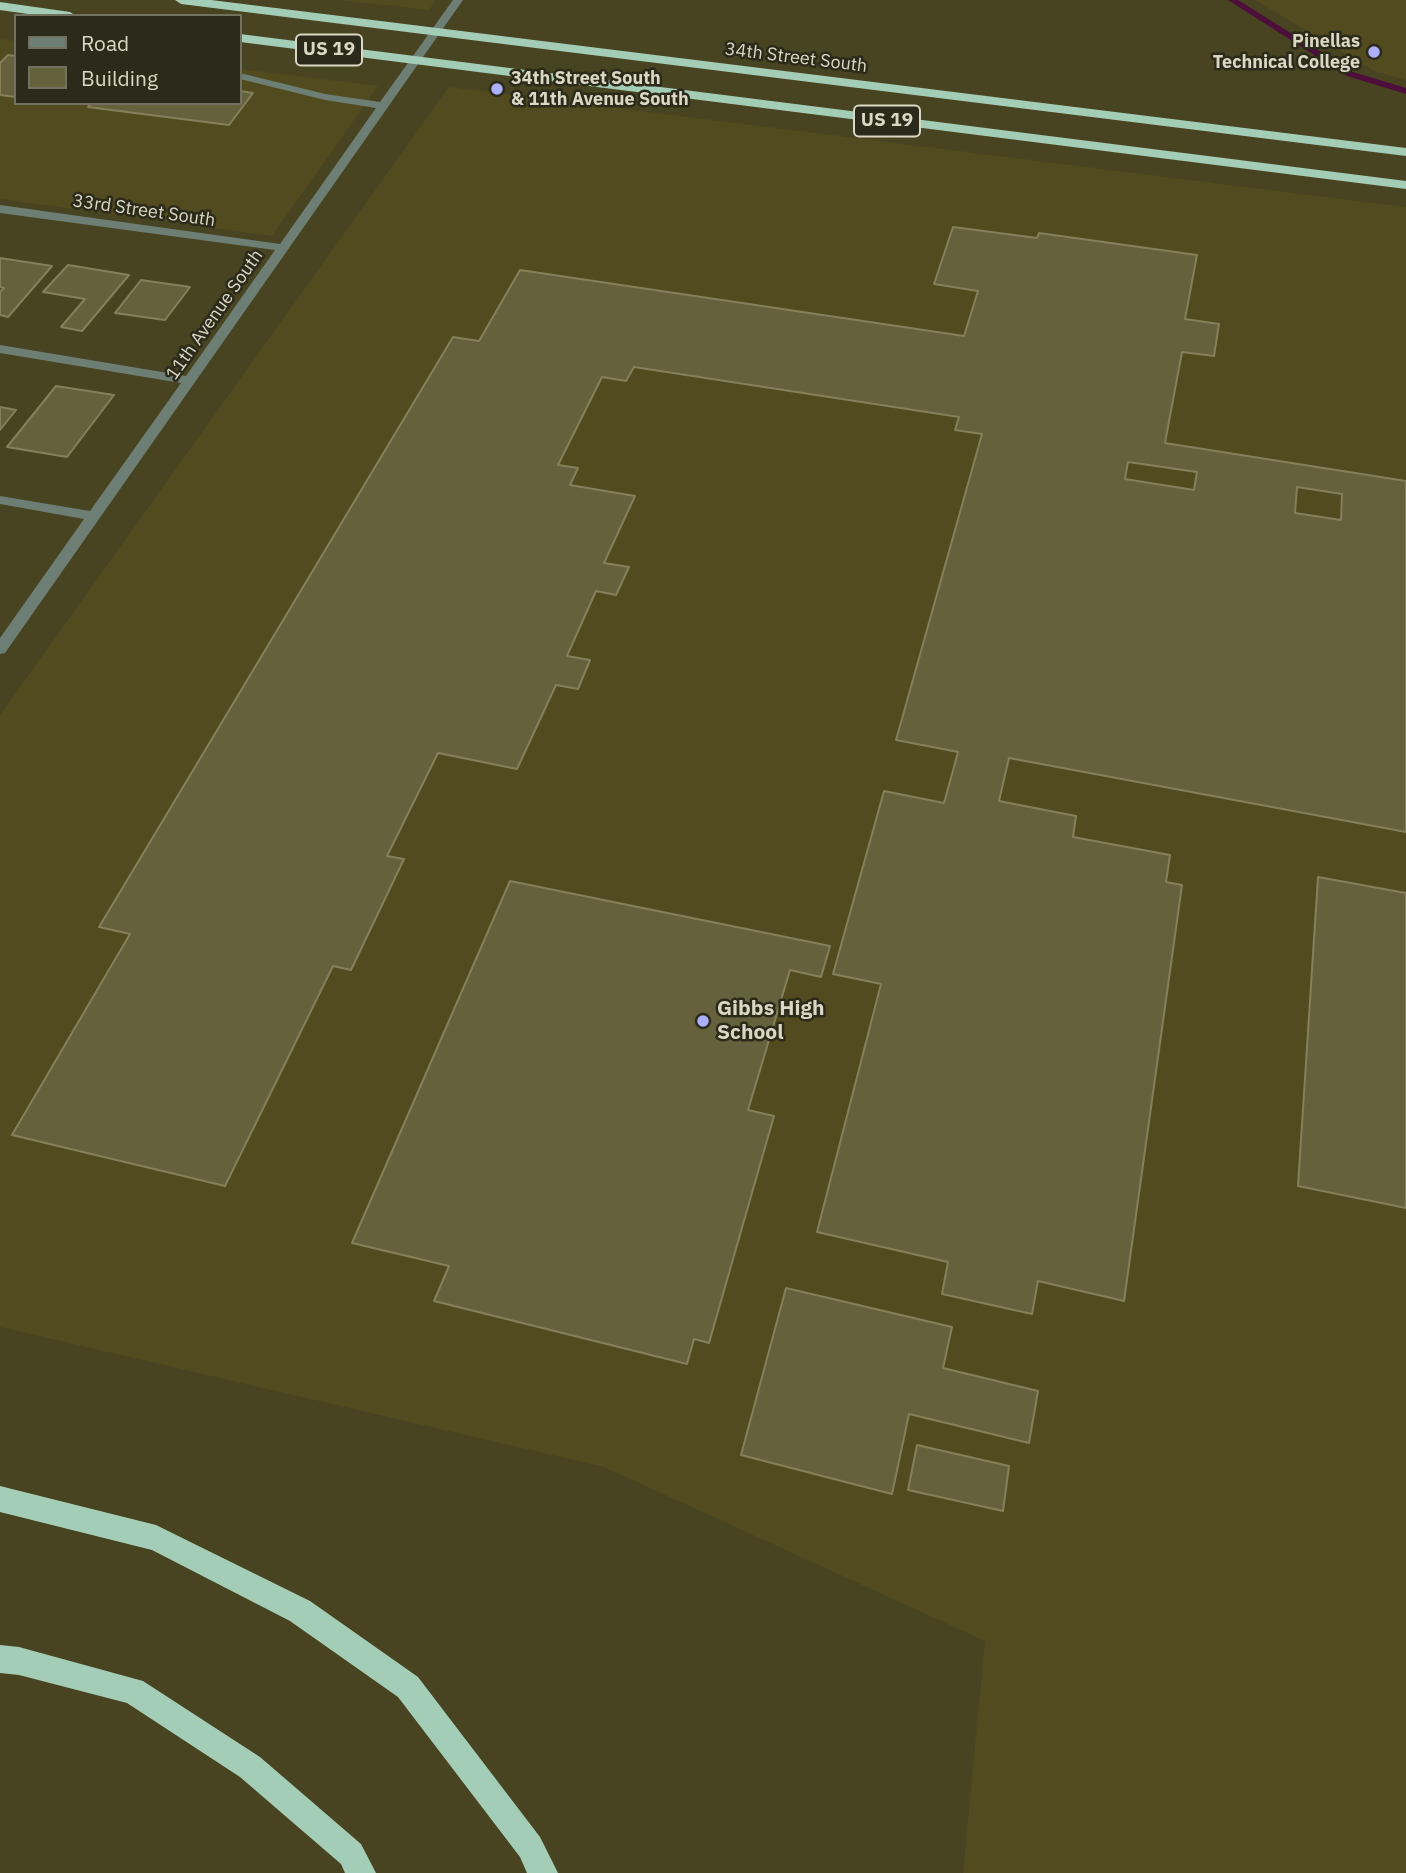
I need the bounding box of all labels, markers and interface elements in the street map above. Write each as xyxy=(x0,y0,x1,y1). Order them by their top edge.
legend xyxy=(14,14,242,105)
text: Road xyxy=(81,29,129,57)
place label: Pinellas Technical College xyxy=(1213,31,1360,74)
road number: US 19 xyxy=(296,34,362,66)
street label: 34th Street South xyxy=(724,39,868,77)
marker: Pinellas Technical College xyxy=(1366,44,1382,60)
text: Building xyxy=(81,64,158,92)
place label: 34th Street South & 11th Avenue South xyxy=(511,68,689,110)
marker: 34th Street South & 11th Avenue South xyxy=(489,81,505,97)
road number: US 19 xyxy=(854,105,920,136)
street label: 33rd Street South xyxy=(71,190,217,232)
street label: 11th Avenue South xyxy=(162,246,268,384)
place label: Gibbs High School xyxy=(717,996,824,1046)
marker: Gibbs High School xyxy=(695,1013,711,1029)

